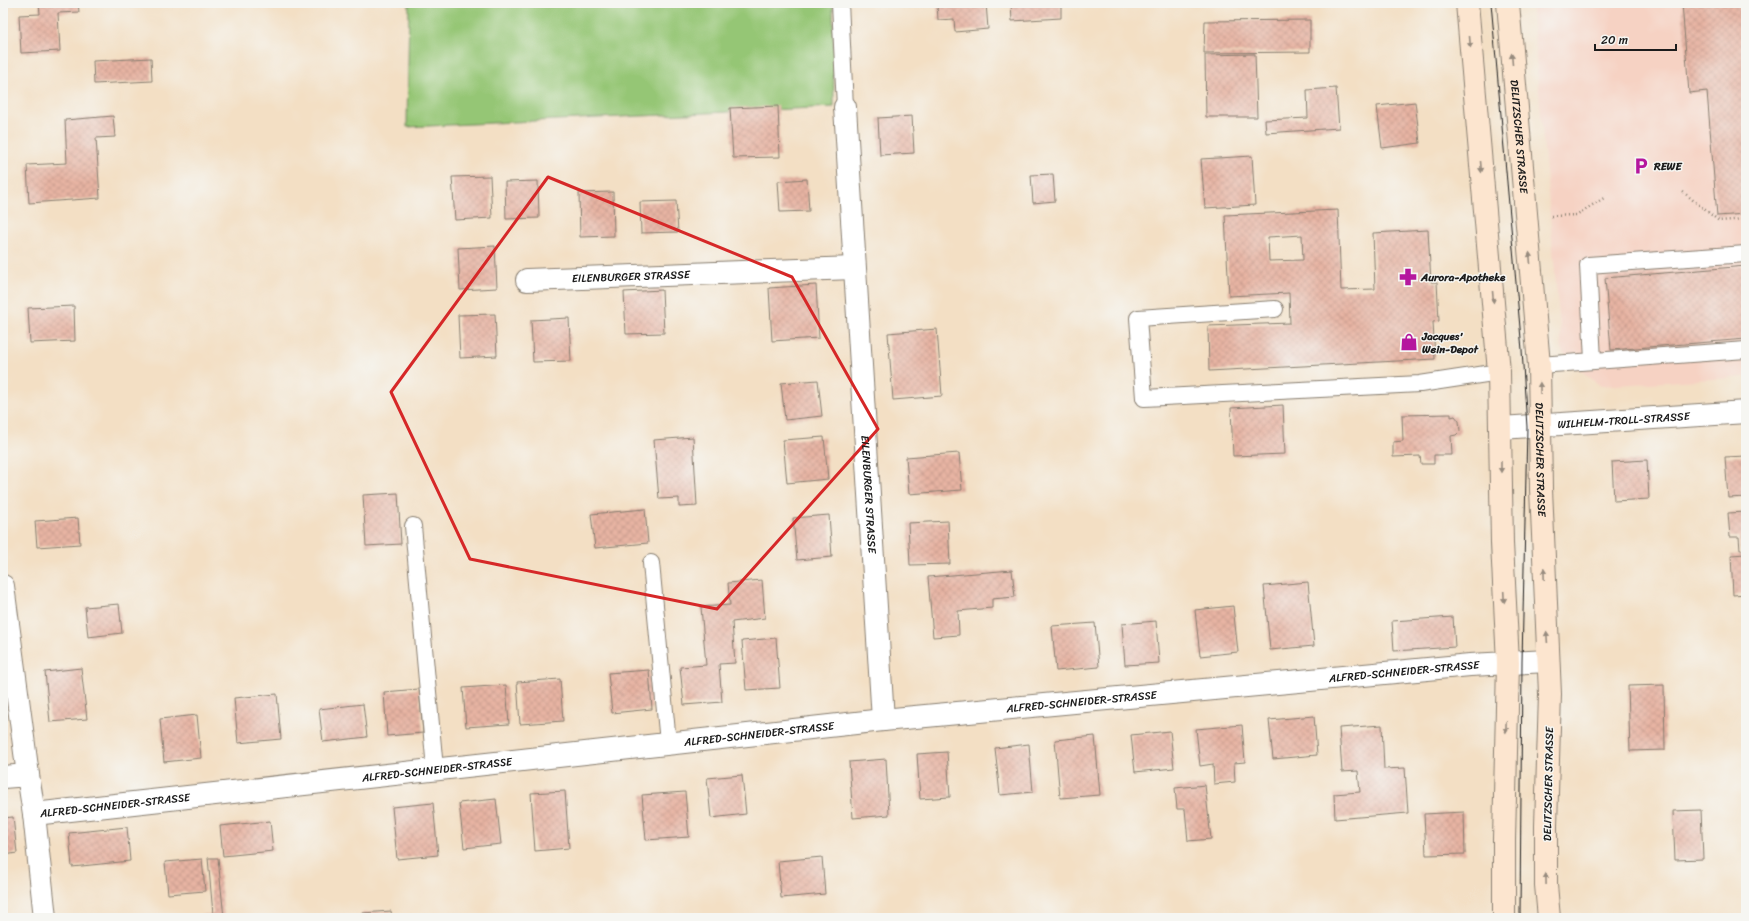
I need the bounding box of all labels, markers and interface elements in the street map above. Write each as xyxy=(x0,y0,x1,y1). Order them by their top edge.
scale bar xyxy=(1595,26,1676,52)
text: 20 m xyxy=(1601,29,1628,51)
one-way arrow xyxy=(1467,36,1473,48)
one-way arrow xyxy=(1509,53,1516,65)
street label: DELITZSCHER STRASSE xyxy=(1505,79,1533,195)
parking icon: REWE xyxy=(1631,156,1651,176)
place label: REWE xyxy=(1653,157,1682,176)
one-way arrow xyxy=(1478,161,1485,173)
one-way arrow xyxy=(1526,252,1533,264)
street label: EILENBURGER STRASSE xyxy=(571,265,691,288)
pharmacy icon: Aurora-Apotheke xyxy=(1398,267,1418,287)
place label: Aurora-Apotheke xyxy=(1420,268,1506,287)
one-way arrow xyxy=(1489,291,1496,303)
place label: Jacques' Wein-Depot xyxy=(1421,327,1479,359)
shop icon: Jacques' Wein-Depot xyxy=(1399,332,1419,352)
one-way arrow xyxy=(1537,381,1543,394)
street label: DELITZSCHER STRASSE xyxy=(1530,402,1551,518)
street label: WILHELM-TROLL-STRASSE xyxy=(1557,407,1691,434)
street label: EILENBURGER STRASSE xyxy=(855,435,882,555)
one-way arrow xyxy=(1498,461,1504,474)
one-way arrow xyxy=(1541,567,1547,580)
one-way arrow xyxy=(1501,591,1508,603)
one-way arrow xyxy=(1543,631,1550,643)
street label: ALFRED-SCHNEIDER-STRASSE xyxy=(1327,655,1481,688)
street label: ALFRED-SCHNEIDER-STRASSE xyxy=(1004,685,1158,718)
street label: ALFRED-SCHNEIDER-STRASSE xyxy=(682,716,836,752)
one-way arrow xyxy=(1503,721,1510,733)
street label: DELITZSCHER STRASSE xyxy=(1538,726,1559,841)
street label: ALFRED-SCHNEIDER-STRASSE xyxy=(360,752,514,788)
street label: ALFRED-SCHNEIDER-STRASSE xyxy=(38,788,192,823)
one-way arrow xyxy=(1543,873,1550,885)

